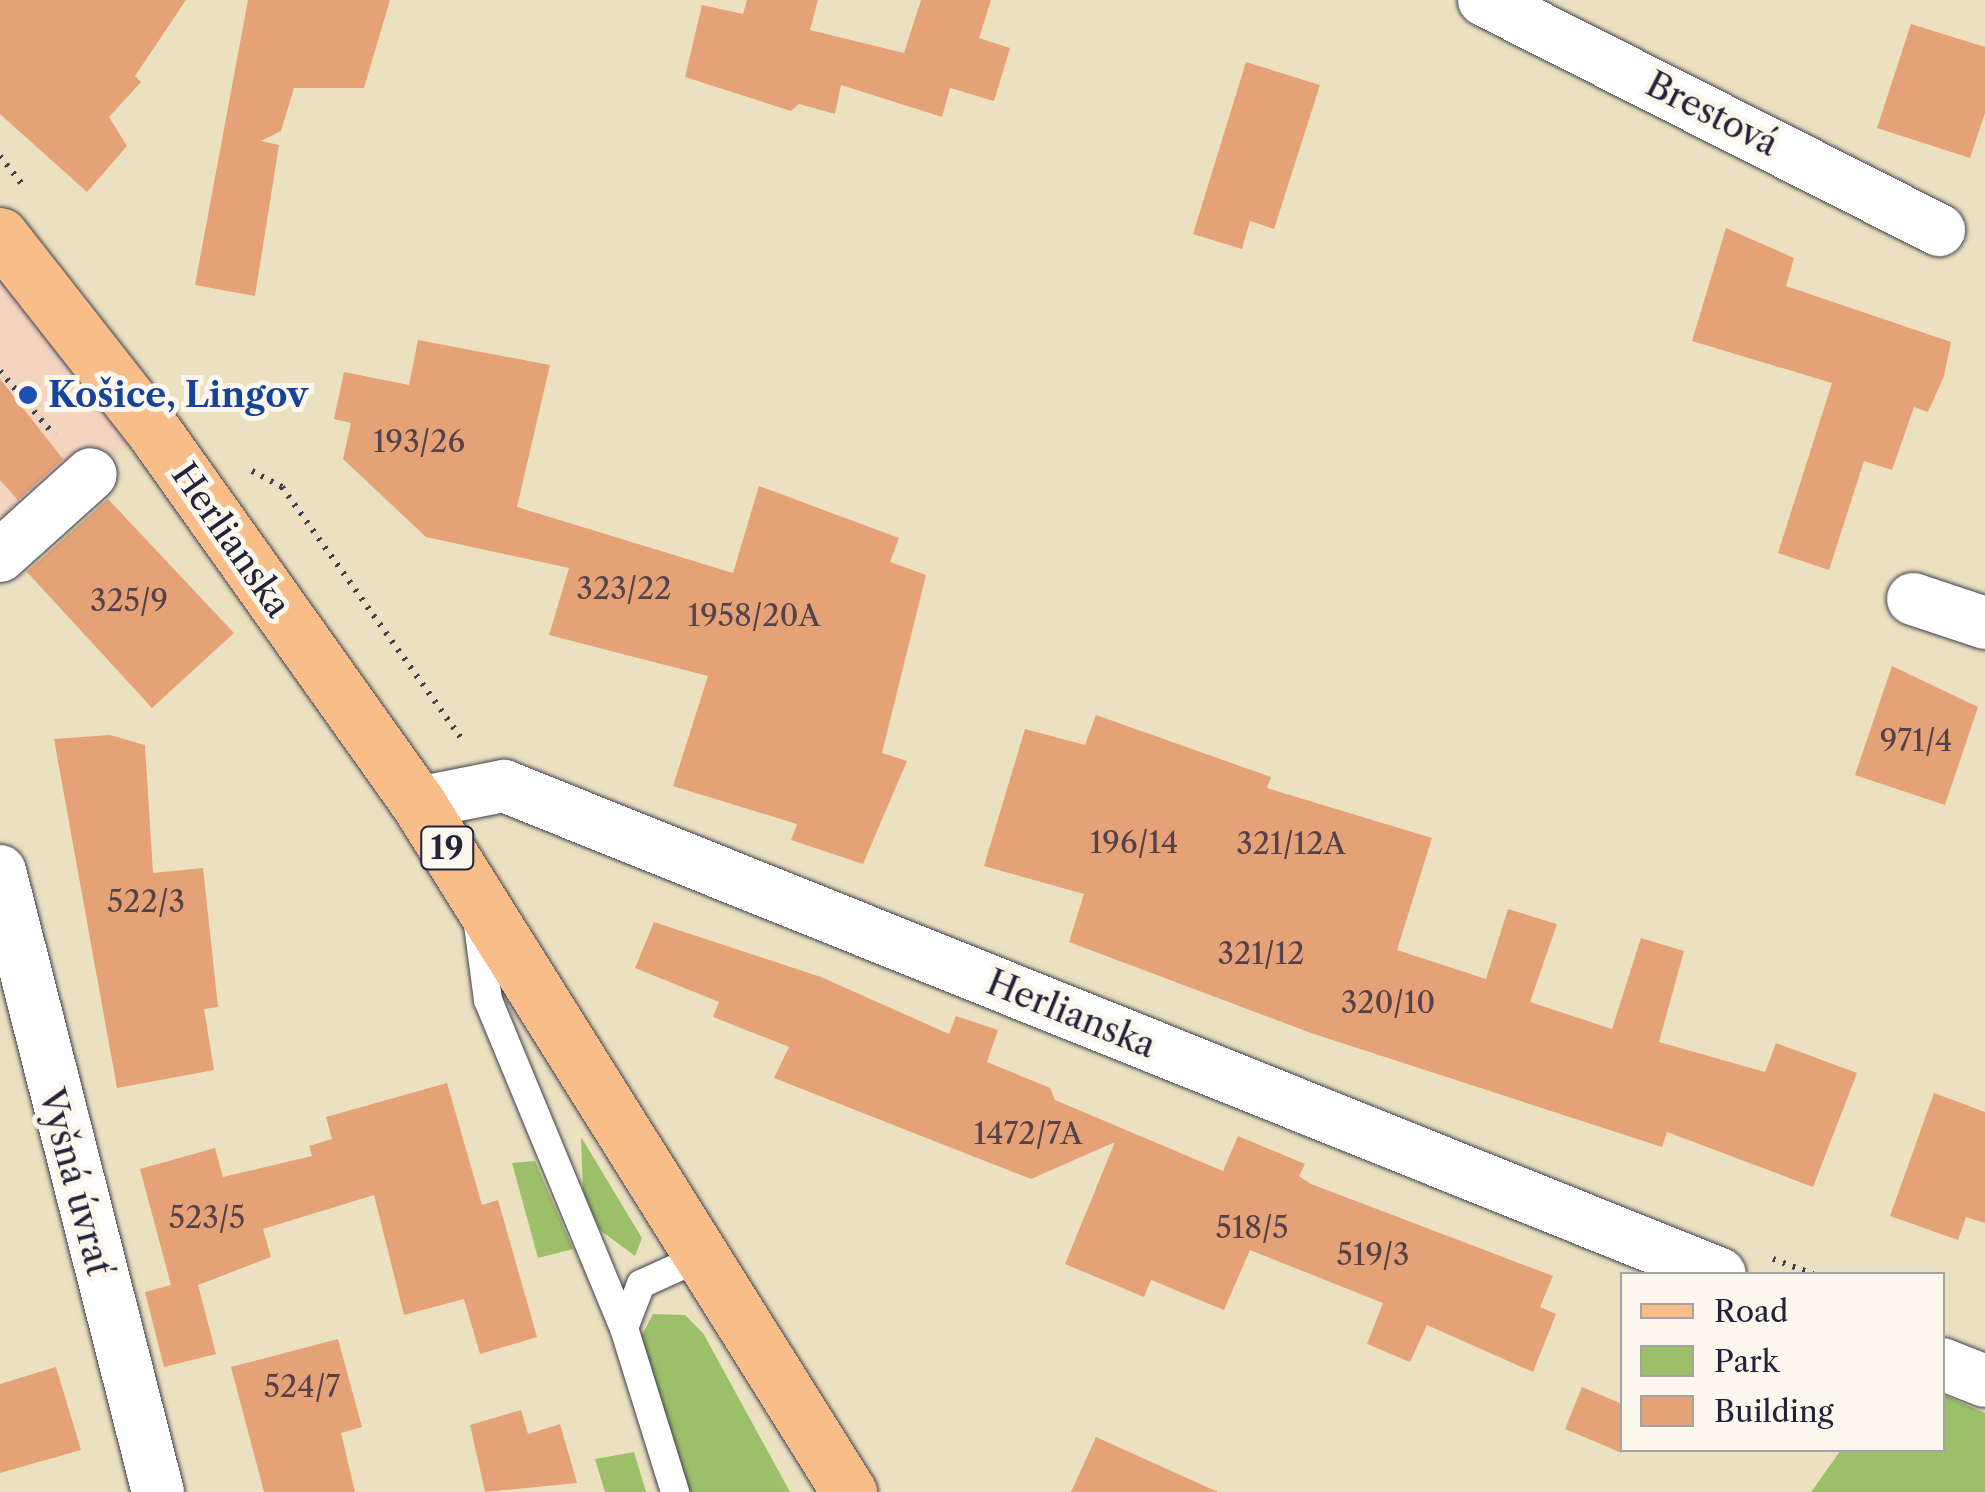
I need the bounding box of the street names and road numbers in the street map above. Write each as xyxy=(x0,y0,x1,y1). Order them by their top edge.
street label: Brestová xyxy=(1639,63,1785,165)
street label: Herlianska xyxy=(163,455,299,625)
road number: 19 xyxy=(420,821,474,875)
street label: Herlianska xyxy=(981,961,1161,1067)
street label: Vyšná úvrať xyxy=(30,1084,120,1280)

